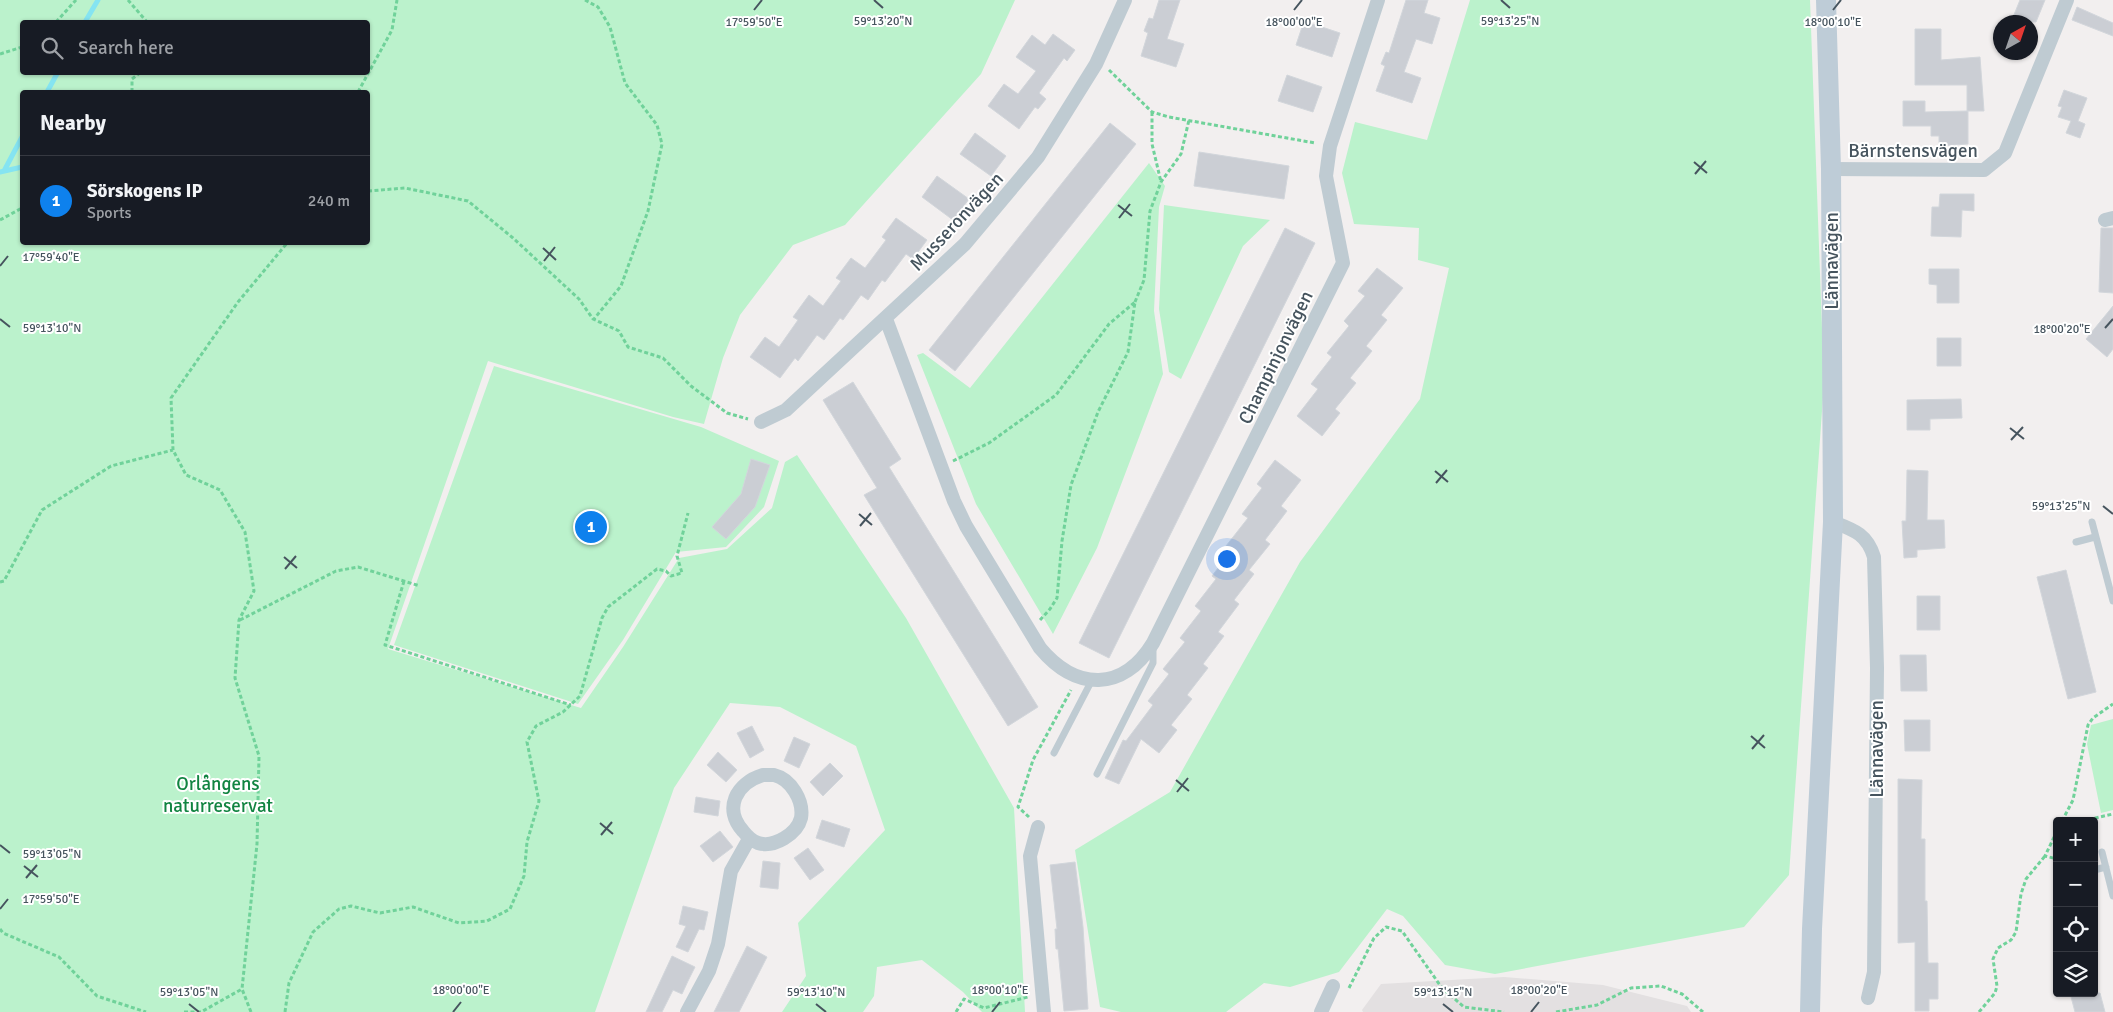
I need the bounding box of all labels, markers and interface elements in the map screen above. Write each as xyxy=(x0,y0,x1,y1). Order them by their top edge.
text: 59°13'20"N xyxy=(854,14,912,29)
text: 59°13'25"N xyxy=(1481,14,1539,29)
text: 17°59'50"E xyxy=(725,15,783,30)
text: 18°00'00"E xyxy=(1265,15,1323,30)
text: 18°00'10"E xyxy=(1804,15,1862,30)
north arrow xyxy=(1993,15,2038,60)
search box xyxy=(20,20,370,75)
icon: search xyxy=(38,34,66,62)
text: Search here xyxy=(78,36,174,60)
text: Nearby xyxy=(40,110,106,136)
street label: Bärnstensvägen xyxy=(1848,139,1978,163)
street label: Musseronvägen xyxy=(905,167,1009,276)
text: Sörskogens IP xyxy=(87,179,203,203)
text: 1 xyxy=(52,191,60,211)
text: 240 m xyxy=(308,191,350,211)
text: Sports xyxy=(87,203,132,223)
street label: Lännavägen xyxy=(1820,212,1844,310)
text: 17°59'40"E xyxy=(22,250,80,265)
street label: Champinjonvägen xyxy=(1233,287,1319,428)
text: 59°13'10"N xyxy=(23,321,81,336)
text: 18°00'20"E xyxy=(2033,322,2091,337)
text: 59°13'25"N xyxy=(2032,499,2090,514)
pin: 1 xyxy=(575,508,607,546)
your location xyxy=(1214,546,1240,572)
street label: Lännavägen xyxy=(1865,700,1889,798)
park label: Orlångens naturreservat xyxy=(163,772,273,818)
map controls xyxy=(2053,817,2098,997)
button: + xyxy=(2053,817,2098,862)
text: 59°13'05"N xyxy=(23,847,81,862)
button: − xyxy=(2053,862,2098,907)
text: 17°59'50"E xyxy=(22,892,80,907)
button: locate xyxy=(2053,907,2098,952)
button: layers xyxy=(2053,952,2098,997)
text: 18°00'00"E xyxy=(432,983,490,998)
text: 18°00'10"E xyxy=(971,983,1029,998)
text: 18°00'20"E xyxy=(1510,983,1568,998)
text: 59°13'05"N xyxy=(160,985,218,1000)
text: 59°13'10"N xyxy=(787,985,845,1000)
text: 59°13'15"N xyxy=(1414,985,1472,1000)

